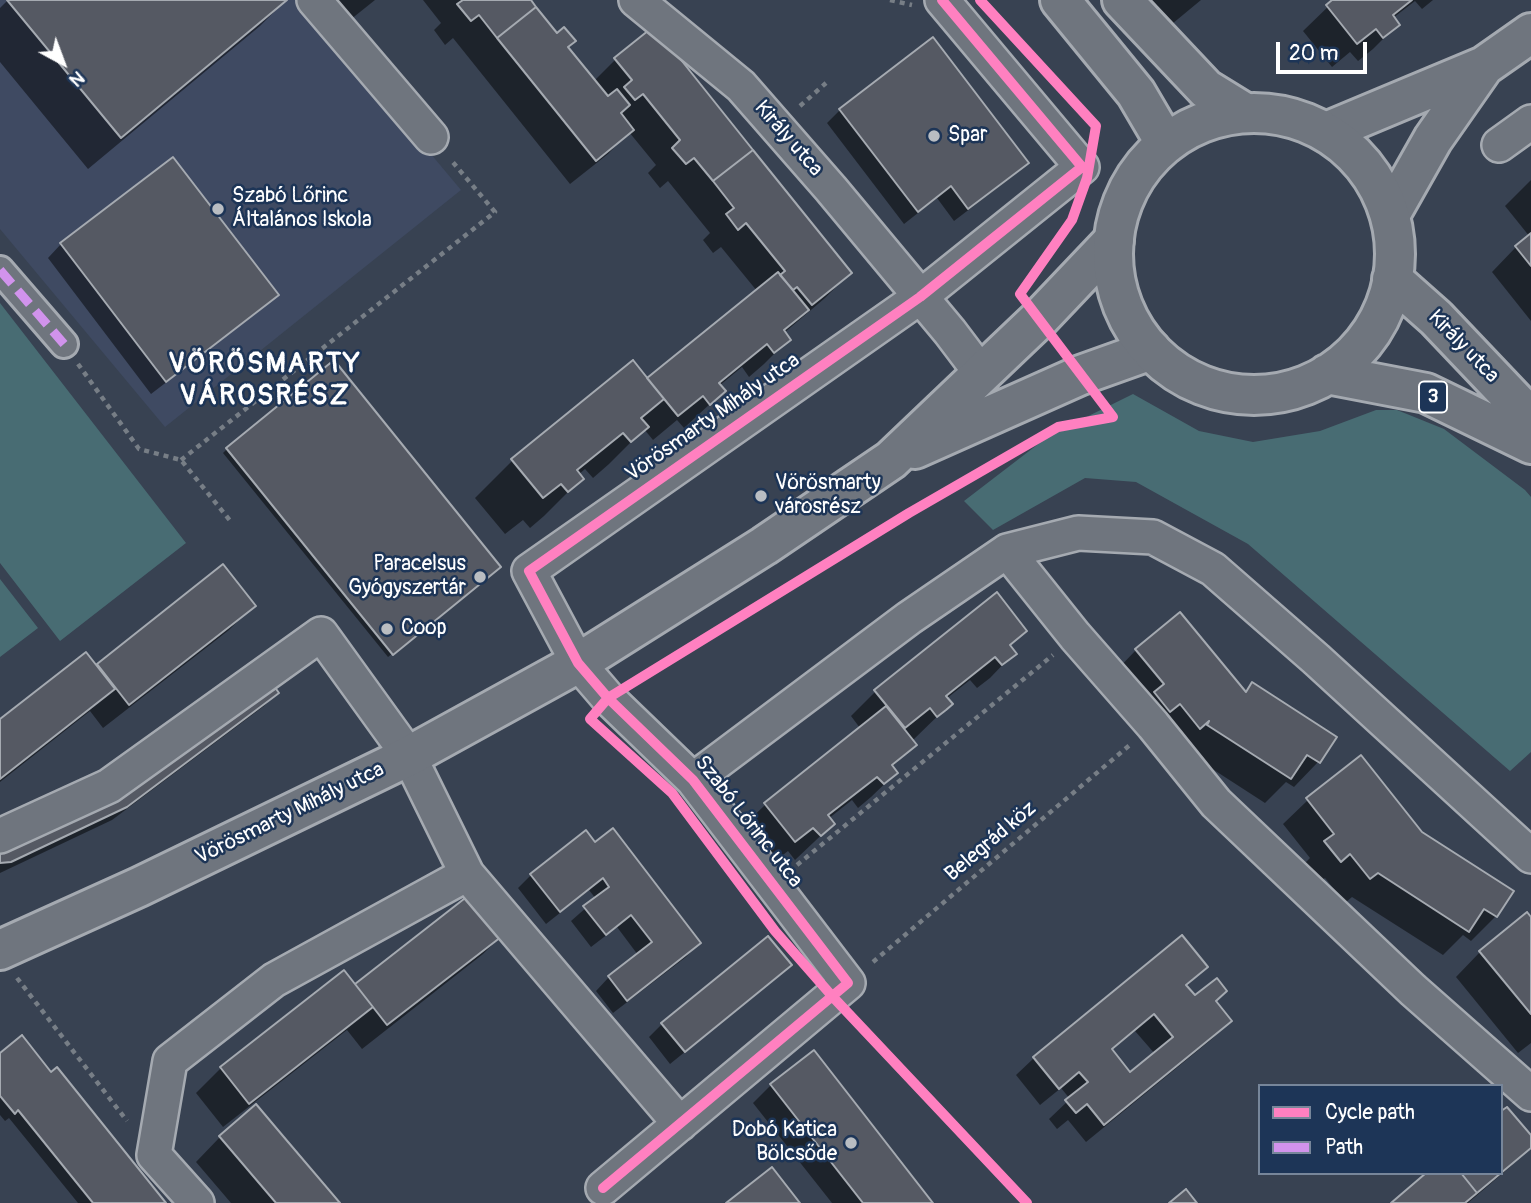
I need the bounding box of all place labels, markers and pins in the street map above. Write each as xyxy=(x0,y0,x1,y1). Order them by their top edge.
place label: Spar xyxy=(948,123,987,149)
marker: Spar xyxy=(926,128,942,144)
place label: Szabó Lőrinc Általános Iskola xyxy=(232,184,372,234)
marker: Szabó Lőrinc Általános Iskola xyxy=(210,201,226,217)
place label: Vörösmarty városrész xyxy=(775,471,881,521)
marker: Vörösmarty városrész xyxy=(753,488,769,504)
place label: Paracelsus Gyógyszertár xyxy=(348,552,466,602)
marker: Paracelsus Gyógyszertár xyxy=(472,569,488,585)
place label: Coop xyxy=(401,616,447,642)
marker: Coop xyxy=(379,621,395,637)
place label: Dobó Katica Bölcsőde xyxy=(732,1118,837,1168)
marker: Dobó Katica Bölcsőde xyxy=(843,1135,859,1151)

